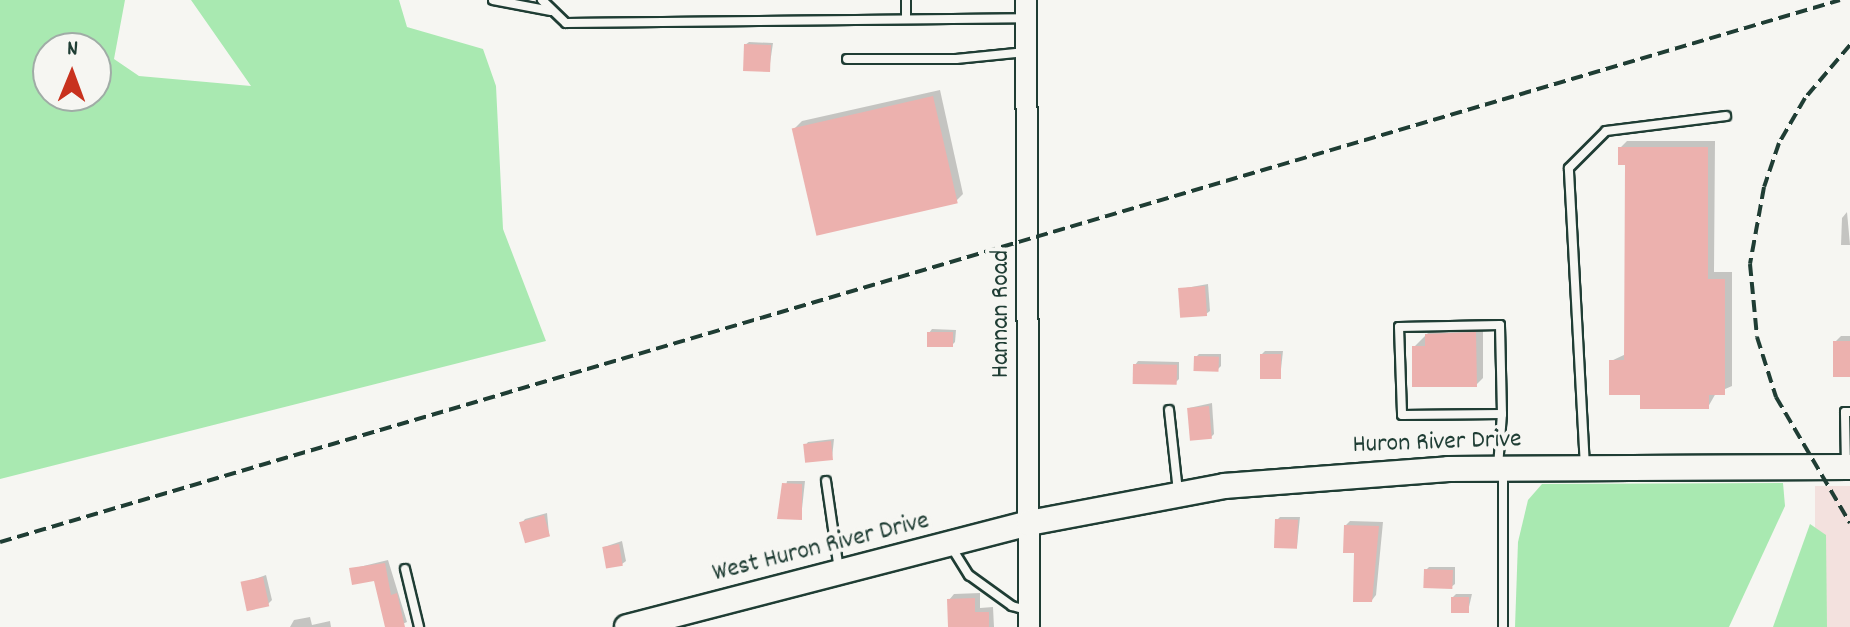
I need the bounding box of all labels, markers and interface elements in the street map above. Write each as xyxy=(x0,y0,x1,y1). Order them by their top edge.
north arrow xyxy=(32,32,112,112)
text: N xyxy=(67,34,78,65)
street label: Hannan Road xyxy=(986,250,1018,378)
street label: Huron River Drive xyxy=(1352,424,1522,462)
street label: West Huron River Drive xyxy=(710,506,932,590)

